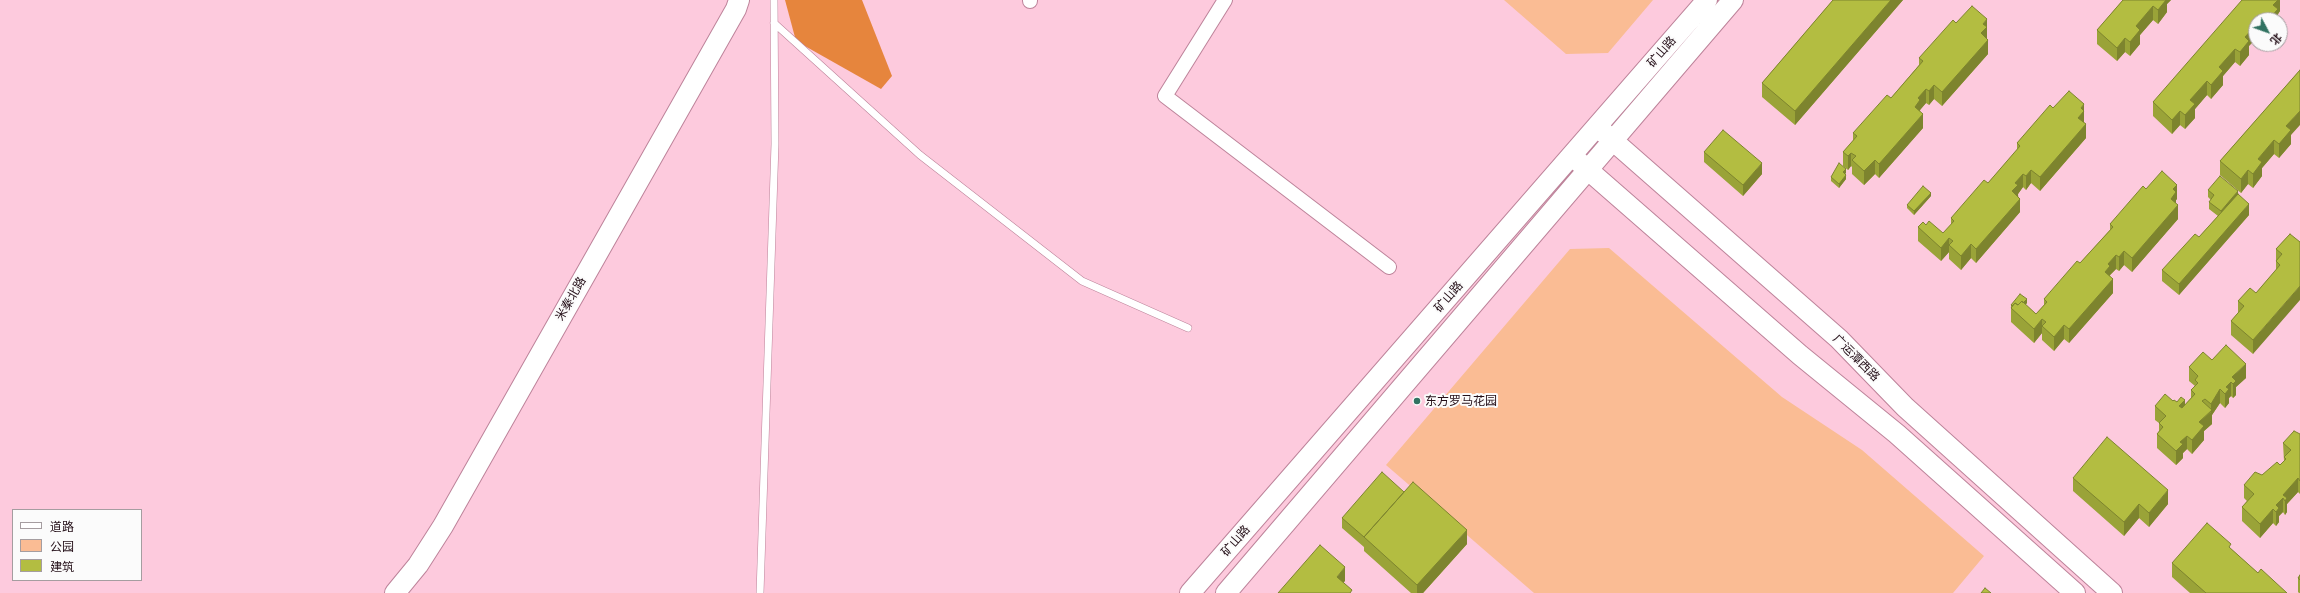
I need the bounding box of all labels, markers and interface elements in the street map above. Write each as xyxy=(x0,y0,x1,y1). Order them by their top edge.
north arrow xyxy=(2248,12,2288,52)
text: 北 xyxy=(2267,30,2285,48)
street label: 矿山路 xyxy=(1645,34,1679,70)
street label: 米秦北路 xyxy=(553,275,589,323)
street label: 矿山路 xyxy=(1432,279,1466,315)
street label: 广运潭西路 xyxy=(1830,332,1882,384)
place label: 东方罗马花园 xyxy=(1425,394,1497,408)
marker: 东方罗马花园 xyxy=(1412,396,1422,406)
legend xyxy=(12,509,142,581)
text: 道路 xyxy=(50,519,74,534)
street label: 矿山路 xyxy=(1219,523,1253,559)
text: 公园 xyxy=(50,539,74,554)
text: 建筑 xyxy=(50,559,74,574)

